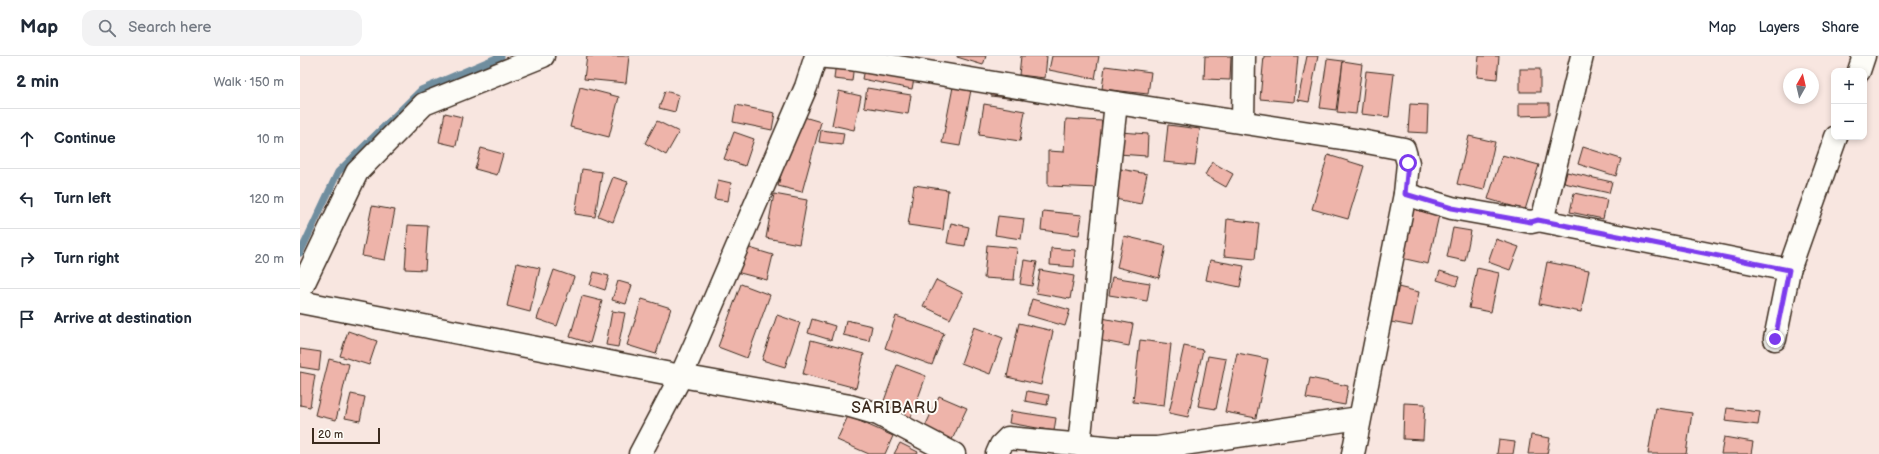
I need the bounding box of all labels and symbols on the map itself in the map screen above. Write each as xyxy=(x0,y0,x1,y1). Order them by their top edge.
north arrow xyxy=(1783,68,1819,104)
route start xyxy=(1399,154,1417,172)
route end xyxy=(1766,330,1784,348)
district label: SARIBARU xyxy=(851,399,939,418)
scale bar xyxy=(312,426,380,445)

